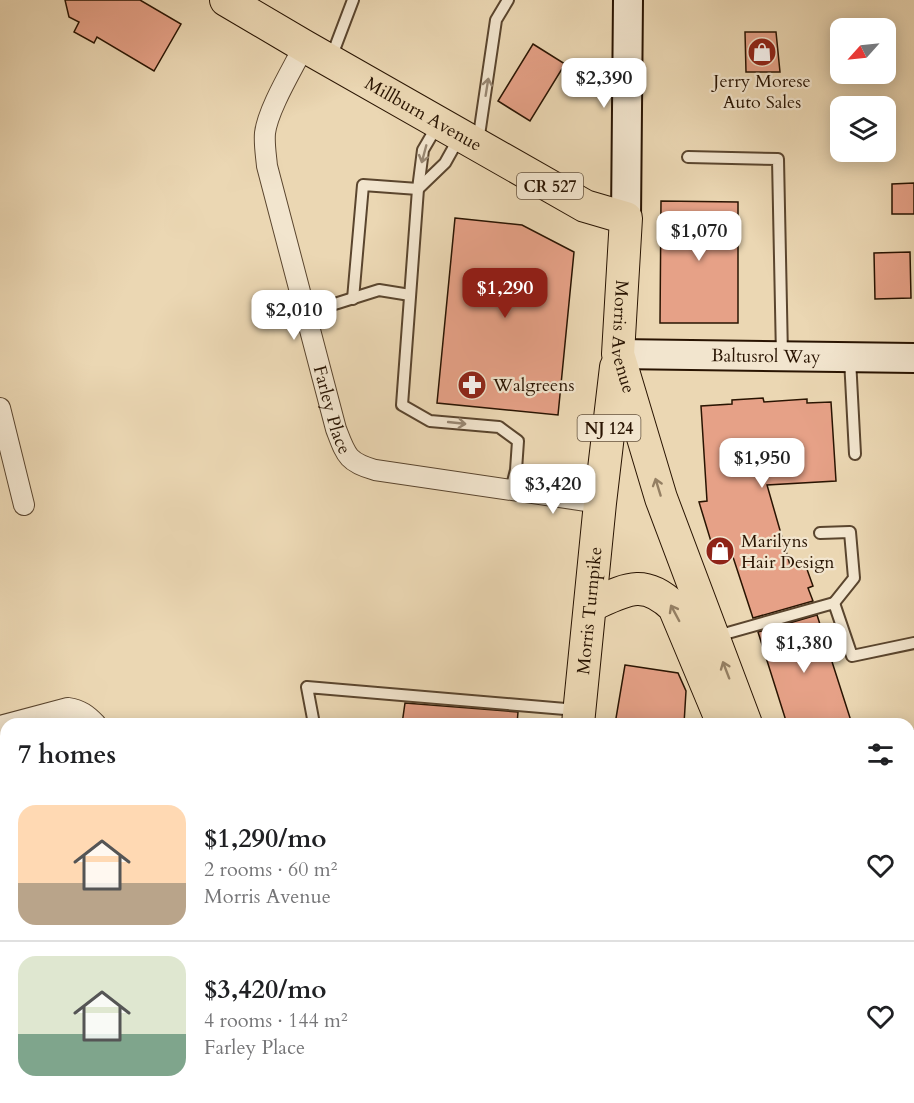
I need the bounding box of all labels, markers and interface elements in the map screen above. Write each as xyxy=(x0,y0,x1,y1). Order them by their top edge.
north arrow xyxy=(830,18,896,84)
map controls xyxy=(830,18,896,162)
shop icon: Jerry Morese Auto Sales xyxy=(746,36,778,68)
pin: $2,390 xyxy=(555,58,653,109)
text: $2,390 xyxy=(575,64,633,91)
place label: Jerry Morese Auto Sales xyxy=(710,69,811,115)
street label: Millburn Avenue xyxy=(360,71,486,158)
one-way arrow xyxy=(482,78,493,98)
button: layers xyxy=(830,96,896,162)
one-way arrow xyxy=(417,144,429,163)
road number: CR 527 xyxy=(517,173,583,199)
pin: $1,070 xyxy=(650,211,748,262)
text: $1,070 xyxy=(670,217,728,244)
pin: $1,290 xyxy=(456,268,554,319)
text: $1,290 xyxy=(476,274,534,301)
street label: Morris Avenue xyxy=(605,279,641,396)
pin: $2,010 xyxy=(245,290,343,341)
text: $2,010 xyxy=(265,296,323,323)
street label: Baltusrol Way xyxy=(711,343,821,370)
street label: Farley Place xyxy=(307,363,357,459)
pharmacy icon: Walgreens xyxy=(456,369,488,401)
place label: Walgreens xyxy=(492,373,575,398)
road number: NJ 124 xyxy=(578,415,640,441)
one-way arrow xyxy=(446,418,466,429)
pin: $1,950 xyxy=(713,438,811,489)
text: $1,950 xyxy=(733,444,791,471)
pin: $3,420 xyxy=(504,464,602,515)
text: $3,420 xyxy=(524,470,582,497)
one-way arrow xyxy=(652,478,663,497)
place label: Marilyns Hair Design xyxy=(741,529,835,575)
shop icon: Marilyns Hair Design xyxy=(704,535,736,567)
street label: Morris Turnpike xyxy=(571,546,609,676)
one-way arrow xyxy=(669,605,681,622)
pin: $1,380 xyxy=(755,623,853,674)
text: $1,380 xyxy=(775,629,833,656)
one-way arrow xyxy=(719,661,730,680)
text: 7 homes xyxy=(18,737,116,772)
icon: filters xyxy=(864,738,897,771)
text: $1,290/mo xyxy=(204,821,327,856)
icon: home xyxy=(66,829,138,901)
icon: heart xyxy=(864,849,897,882)
text: 2 rooms · 60 m² xyxy=(204,856,337,883)
text: Morris Avenue xyxy=(204,883,331,910)
text: $3,420/mo xyxy=(204,972,327,1007)
icon: home xyxy=(66,980,138,1052)
icon: heart xyxy=(864,1000,897,1033)
text: 4 rooms · 144 m² xyxy=(204,1007,348,1034)
text: Farley Place xyxy=(204,1034,305,1061)

